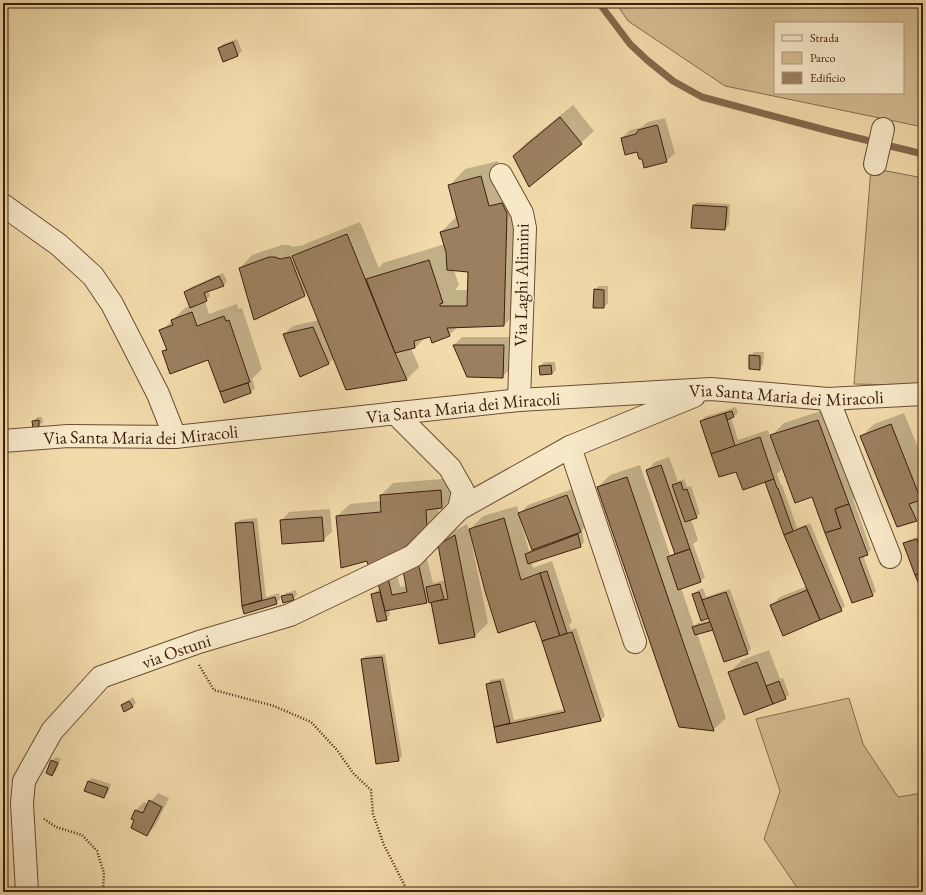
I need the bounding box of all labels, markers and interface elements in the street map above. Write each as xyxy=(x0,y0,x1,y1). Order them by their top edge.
legend xyxy=(774,22,904,94)
text: Strada xyxy=(810,30,839,46)
text: Parco xyxy=(810,50,835,66)
text: Edificio xyxy=(810,70,846,86)
street label: Via Laghi Alimini xyxy=(508,223,534,347)
street label: Via Santa Maria dei Miracoli xyxy=(688,377,885,411)
street label: Via Santa Maria dei Miracoli xyxy=(365,386,562,428)
street label: Via Santa Maria dei Miracoli xyxy=(42,419,240,449)
street label: via Ostuni xyxy=(138,628,214,673)

